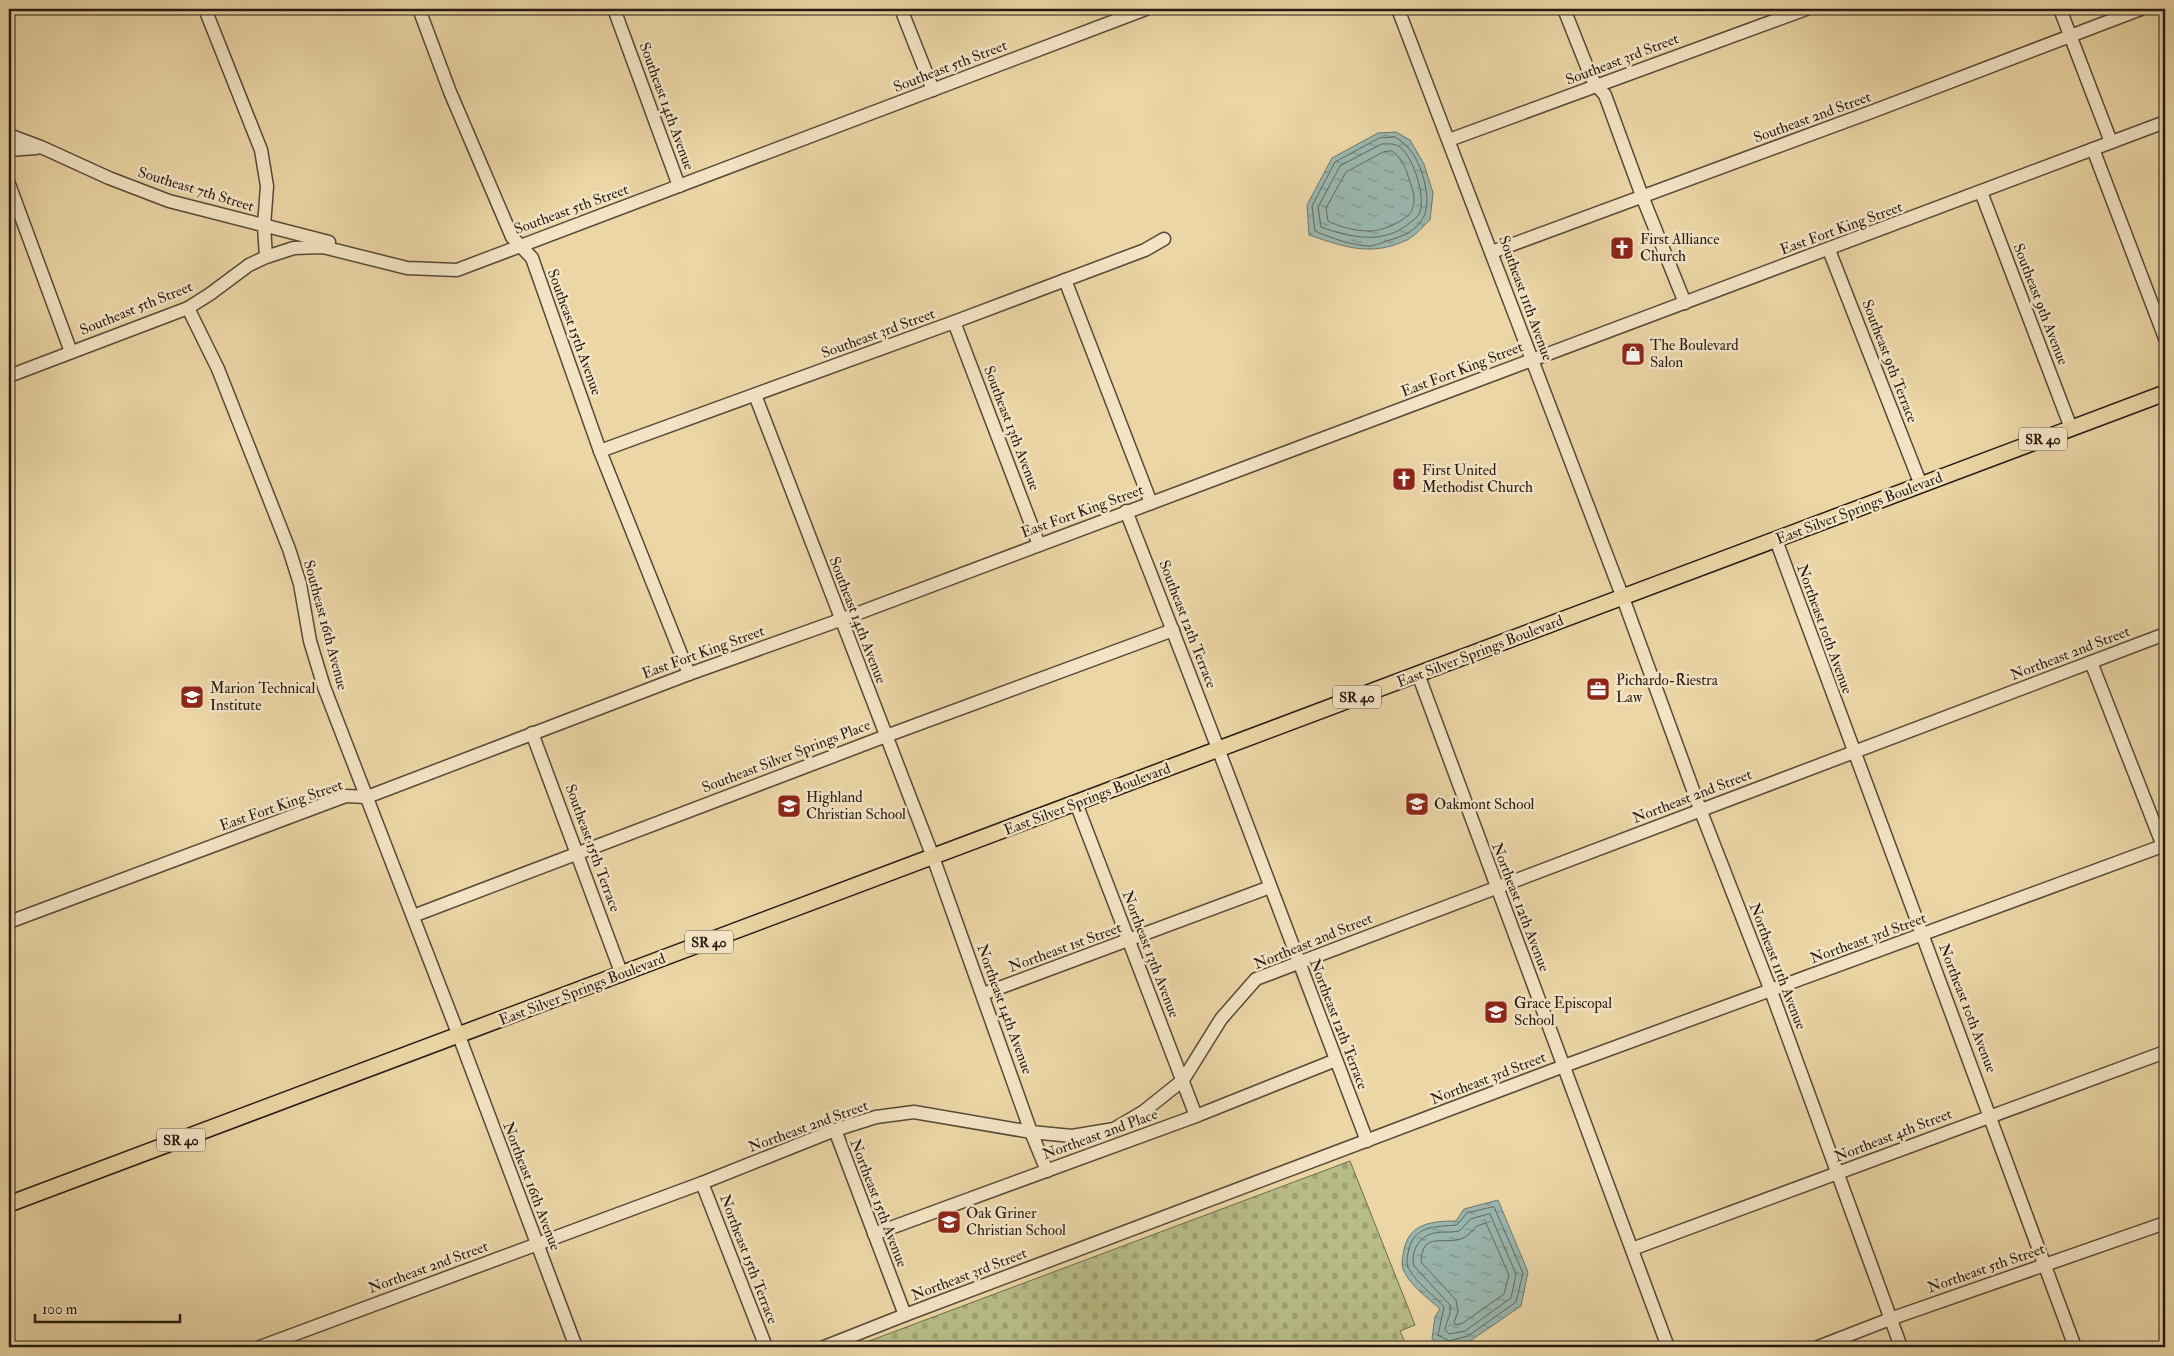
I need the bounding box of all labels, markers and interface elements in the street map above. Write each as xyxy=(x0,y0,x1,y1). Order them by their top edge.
street label: Southeast 3rd Street xyxy=(1563,29,1682,90)
street label: Southeast 5th Street xyxy=(891,36,1010,97)
street label: Southeast 14th Avenue xyxy=(635,40,698,173)
street label: Southeast 2nd Street xyxy=(1751,87,1874,148)
street label: Southeast 7th Street xyxy=(135,163,256,216)
street label: Southeast 5th Street xyxy=(511,180,631,239)
street label: East Fort King Street xyxy=(1777,197,1905,259)
place label: First Alliance Church xyxy=(1640,230,1719,266)
street label: Southeast 11th Avenue xyxy=(1494,233,1557,363)
church icon: First Alliance Church xyxy=(1609,235,1635,261)
street label: Southeast 9th Avenue xyxy=(2009,241,2072,368)
street label: Southeast 15th Avenue xyxy=(543,267,606,398)
street label: Southeast 5th Street xyxy=(77,277,196,340)
street label: Southeast 9th Terrace xyxy=(1857,297,1922,425)
street label: Southeast 3rd Street xyxy=(819,304,938,363)
place label: The Boulevard Salon xyxy=(1650,336,1739,372)
street label: East Fort King Street xyxy=(1399,337,1526,401)
shop icon: The Boulevard Salon xyxy=(1620,341,1646,367)
street label: Southeast 13th Avenue xyxy=(979,363,1044,493)
road number: SR 40 xyxy=(2019,428,2067,450)
place label: First United Methodist Church xyxy=(1422,461,1533,497)
church icon: First United Methodist Church xyxy=(1391,466,1417,492)
street label: East Silver Springs Boulevard xyxy=(1773,468,1946,550)
street label: East Fort King Street xyxy=(1018,480,1146,542)
street label: Southeast 14th Avenue xyxy=(825,554,890,686)
street label: Southeast 12th Terrace xyxy=(1154,557,1221,691)
street label: Southeast 16th Avenue xyxy=(299,558,352,692)
street label: Northeast 10th Avenue xyxy=(1792,562,1857,697)
street label: East Silver Springs Boulevard xyxy=(1394,611,1567,693)
street label: East Fort King Street xyxy=(639,621,767,683)
street label: Northeast 2nd Street xyxy=(2008,622,2133,685)
place label: Pichardo-Riestra Law xyxy=(1616,671,1719,707)
office icon: Pichardo-Riestra Law xyxy=(1585,676,1611,702)
place label: Marion Technical Institute xyxy=(210,679,315,715)
school or university icon: Marion Technical Institute xyxy=(179,684,205,710)
road number: SR 40 xyxy=(1333,686,1381,709)
street label: Southeast Silver Springs Place xyxy=(699,716,873,798)
street label: East Silver Springs Boulevard xyxy=(1001,759,1174,841)
street label: Northeast 2nd Street xyxy=(1630,765,1755,828)
street label: East Fort King Street xyxy=(217,775,345,835)
street label: Southeast 15th Terrace xyxy=(561,782,624,915)
place label: Highland Christian School xyxy=(806,788,906,824)
school or university icon: Oakmont School xyxy=(1404,791,1430,817)
school or university icon: Highland Christian School xyxy=(776,793,802,819)
place label: Oakmont School xyxy=(1434,795,1535,814)
street label: Northeast 12th Avenue xyxy=(1487,840,1554,974)
street label: Northeast 13th Avenue xyxy=(1118,888,1184,1020)
street label: Northeast 11th Avenue xyxy=(1745,900,1810,1032)
street label: Northeast 2nd Street xyxy=(1251,909,1375,974)
street label: Northeast 3rd Street xyxy=(1808,909,1929,968)
street label: Northeast 1st Street xyxy=(1006,918,1124,977)
road number: SR 40 xyxy=(685,930,733,954)
street label: Northeast 10th Avenue xyxy=(1934,941,2001,1075)
street label: Northeast 14th Avenue xyxy=(972,942,1037,1077)
street label: East Silver Springs Boulevard xyxy=(496,949,669,1031)
street label: Northeast 12th Terrace xyxy=(1305,956,1372,1092)
place label: Grace Episcopal School xyxy=(1514,994,1612,1030)
school or university icon: Grace Episcopal School xyxy=(1483,999,1509,1025)
street label: Northeast 3rd Street xyxy=(1428,1048,1549,1109)
street label: Northeast 2nd Street xyxy=(746,1096,871,1157)
street label: Northeast 4th Street xyxy=(1832,1104,1955,1167)
street label: Northeast 2nd Place xyxy=(1040,1105,1160,1164)
street label: Northeast 16th Avenue xyxy=(498,1119,565,1253)
road number: SR 40 xyxy=(157,1128,205,1152)
street label: Northeast 15th Avenue xyxy=(845,1137,912,1270)
street label: Northeast 15th Terrace xyxy=(715,1192,782,1327)
place label: Oak Griner Christian School xyxy=(966,1204,1066,1240)
school or university icon: Oak Griner Christian School xyxy=(936,1209,962,1235)
street label: Northeast 2nd Street xyxy=(366,1237,491,1298)
street label: Northeast 5th Street xyxy=(1925,1239,2047,1297)
street label: Northeast 3rd Street xyxy=(909,1244,1030,1305)
scale bar xyxy=(35,1291,180,1323)
text: 100 m xyxy=(42,1300,78,1319)

